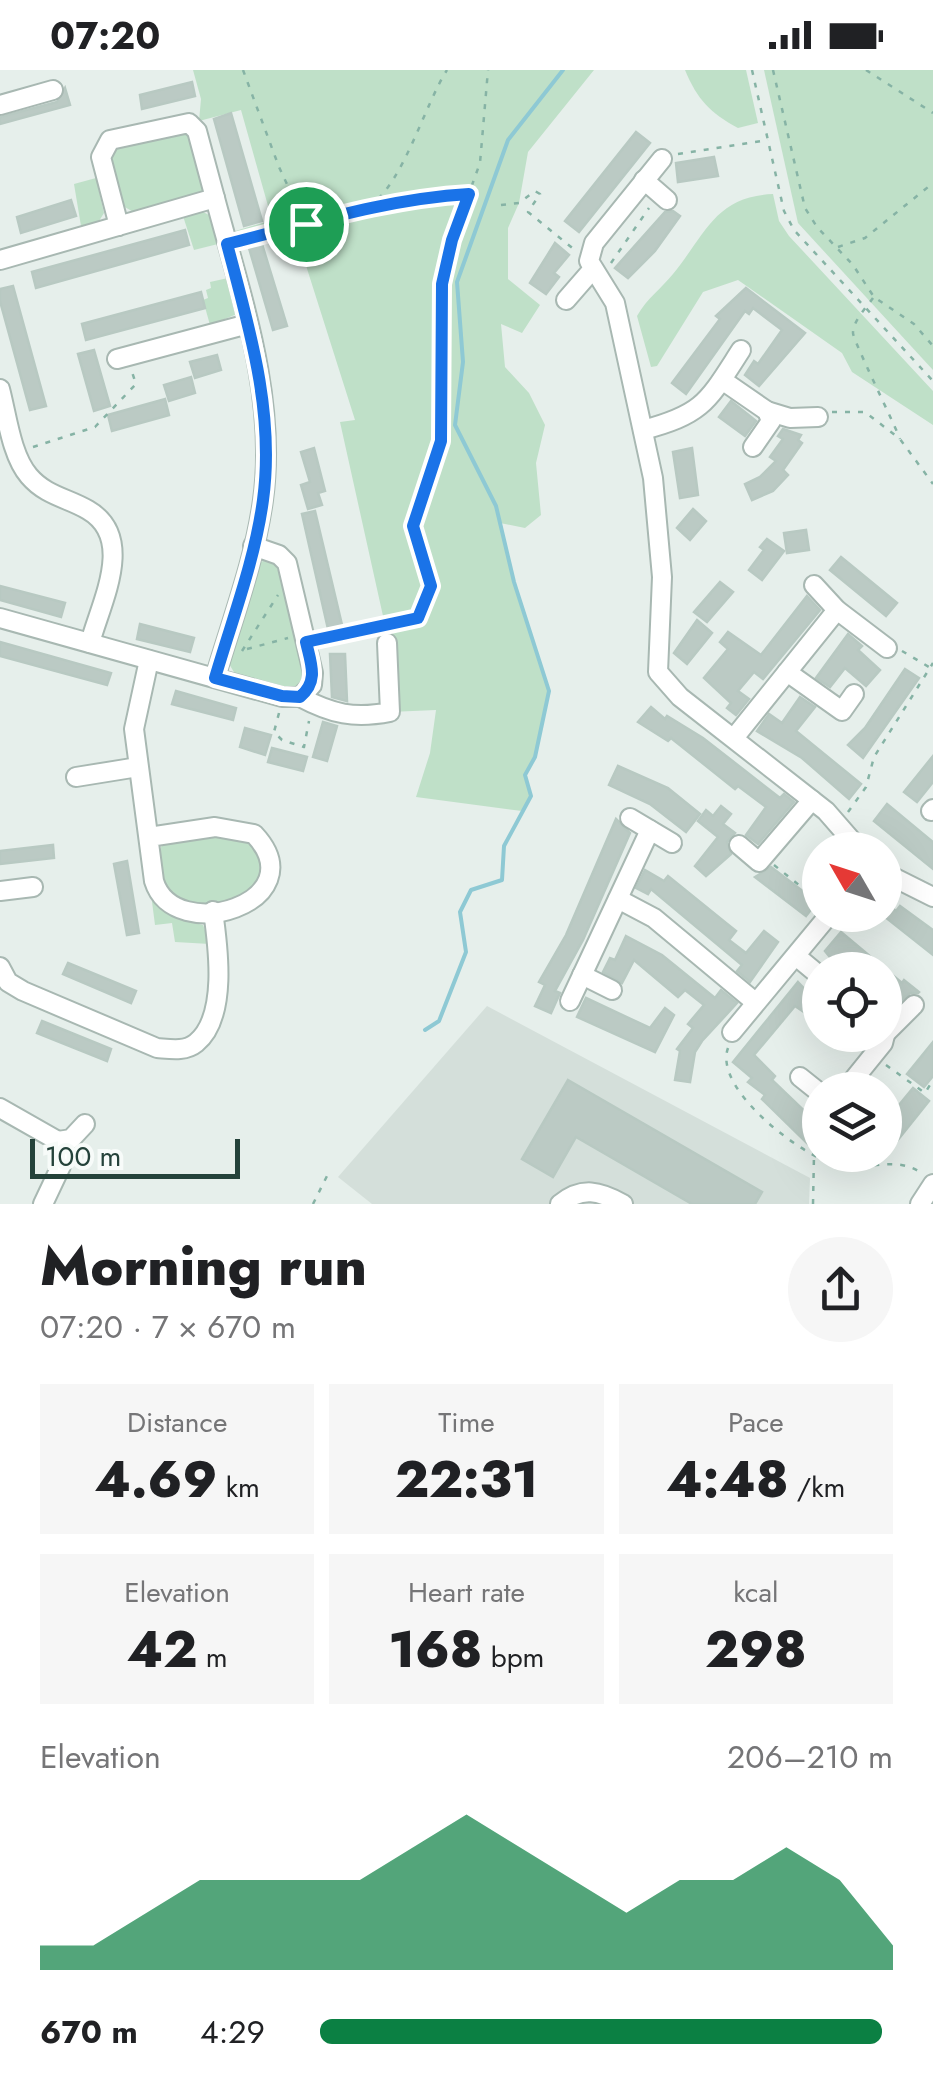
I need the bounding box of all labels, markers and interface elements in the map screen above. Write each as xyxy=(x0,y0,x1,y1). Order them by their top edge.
text: 07:20 xyxy=(50,8,160,63)
pin xyxy=(264,182,349,267)
icon: arrive xyxy=(279,197,334,252)
north arrow xyxy=(802,832,902,932)
map controls xyxy=(802,832,902,1172)
button: locate xyxy=(802,952,902,1052)
button: layers xyxy=(802,1072,902,1172)
scale bar xyxy=(30,1134,240,1178)
text: 100 m xyxy=(45,1136,121,1177)
text: Morning run xyxy=(40,1226,367,1306)
button: share xyxy=(788,1237,893,1342)
text: 07:20 · 7 × 670 m xyxy=(40,1304,296,1350)
text: Distance xyxy=(127,1402,227,1443)
text: Time xyxy=(438,1402,495,1443)
text: Pace xyxy=(728,1402,784,1443)
text: 4.69 xyxy=(95,1443,217,1516)
text: 22:31 xyxy=(395,1443,538,1516)
text: 4:48 xyxy=(666,1443,788,1516)
text: km xyxy=(217,1467,260,1508)
text: /km xyxy=(788,1467,845,1508)
text: Elevation xyxy=(124,1572,230,1613)
text: Heart rate xyxy=(408,1572,525,1613)
text: kcal xyxy=(733,1572,778,1613)
text: 42 xyxy=(127,1613,197,1686)
text: 168 xyxy=(389,1613,482,1686)
text: 298 xyxy=(705,1613,807,1686)
text: m xyxy=(197,1637,228,1678)
text: bpm xyxy=(482,1637,544,1678)
text: Elevation xyxy=(40,1734,161,1780)
text: 206–210 m xyxy=(727,1734,893,1780)
text: 670 m xyxy=(40,2009,138,2055)
text: 4:29 xyxy=(200,2009,265,2055)

